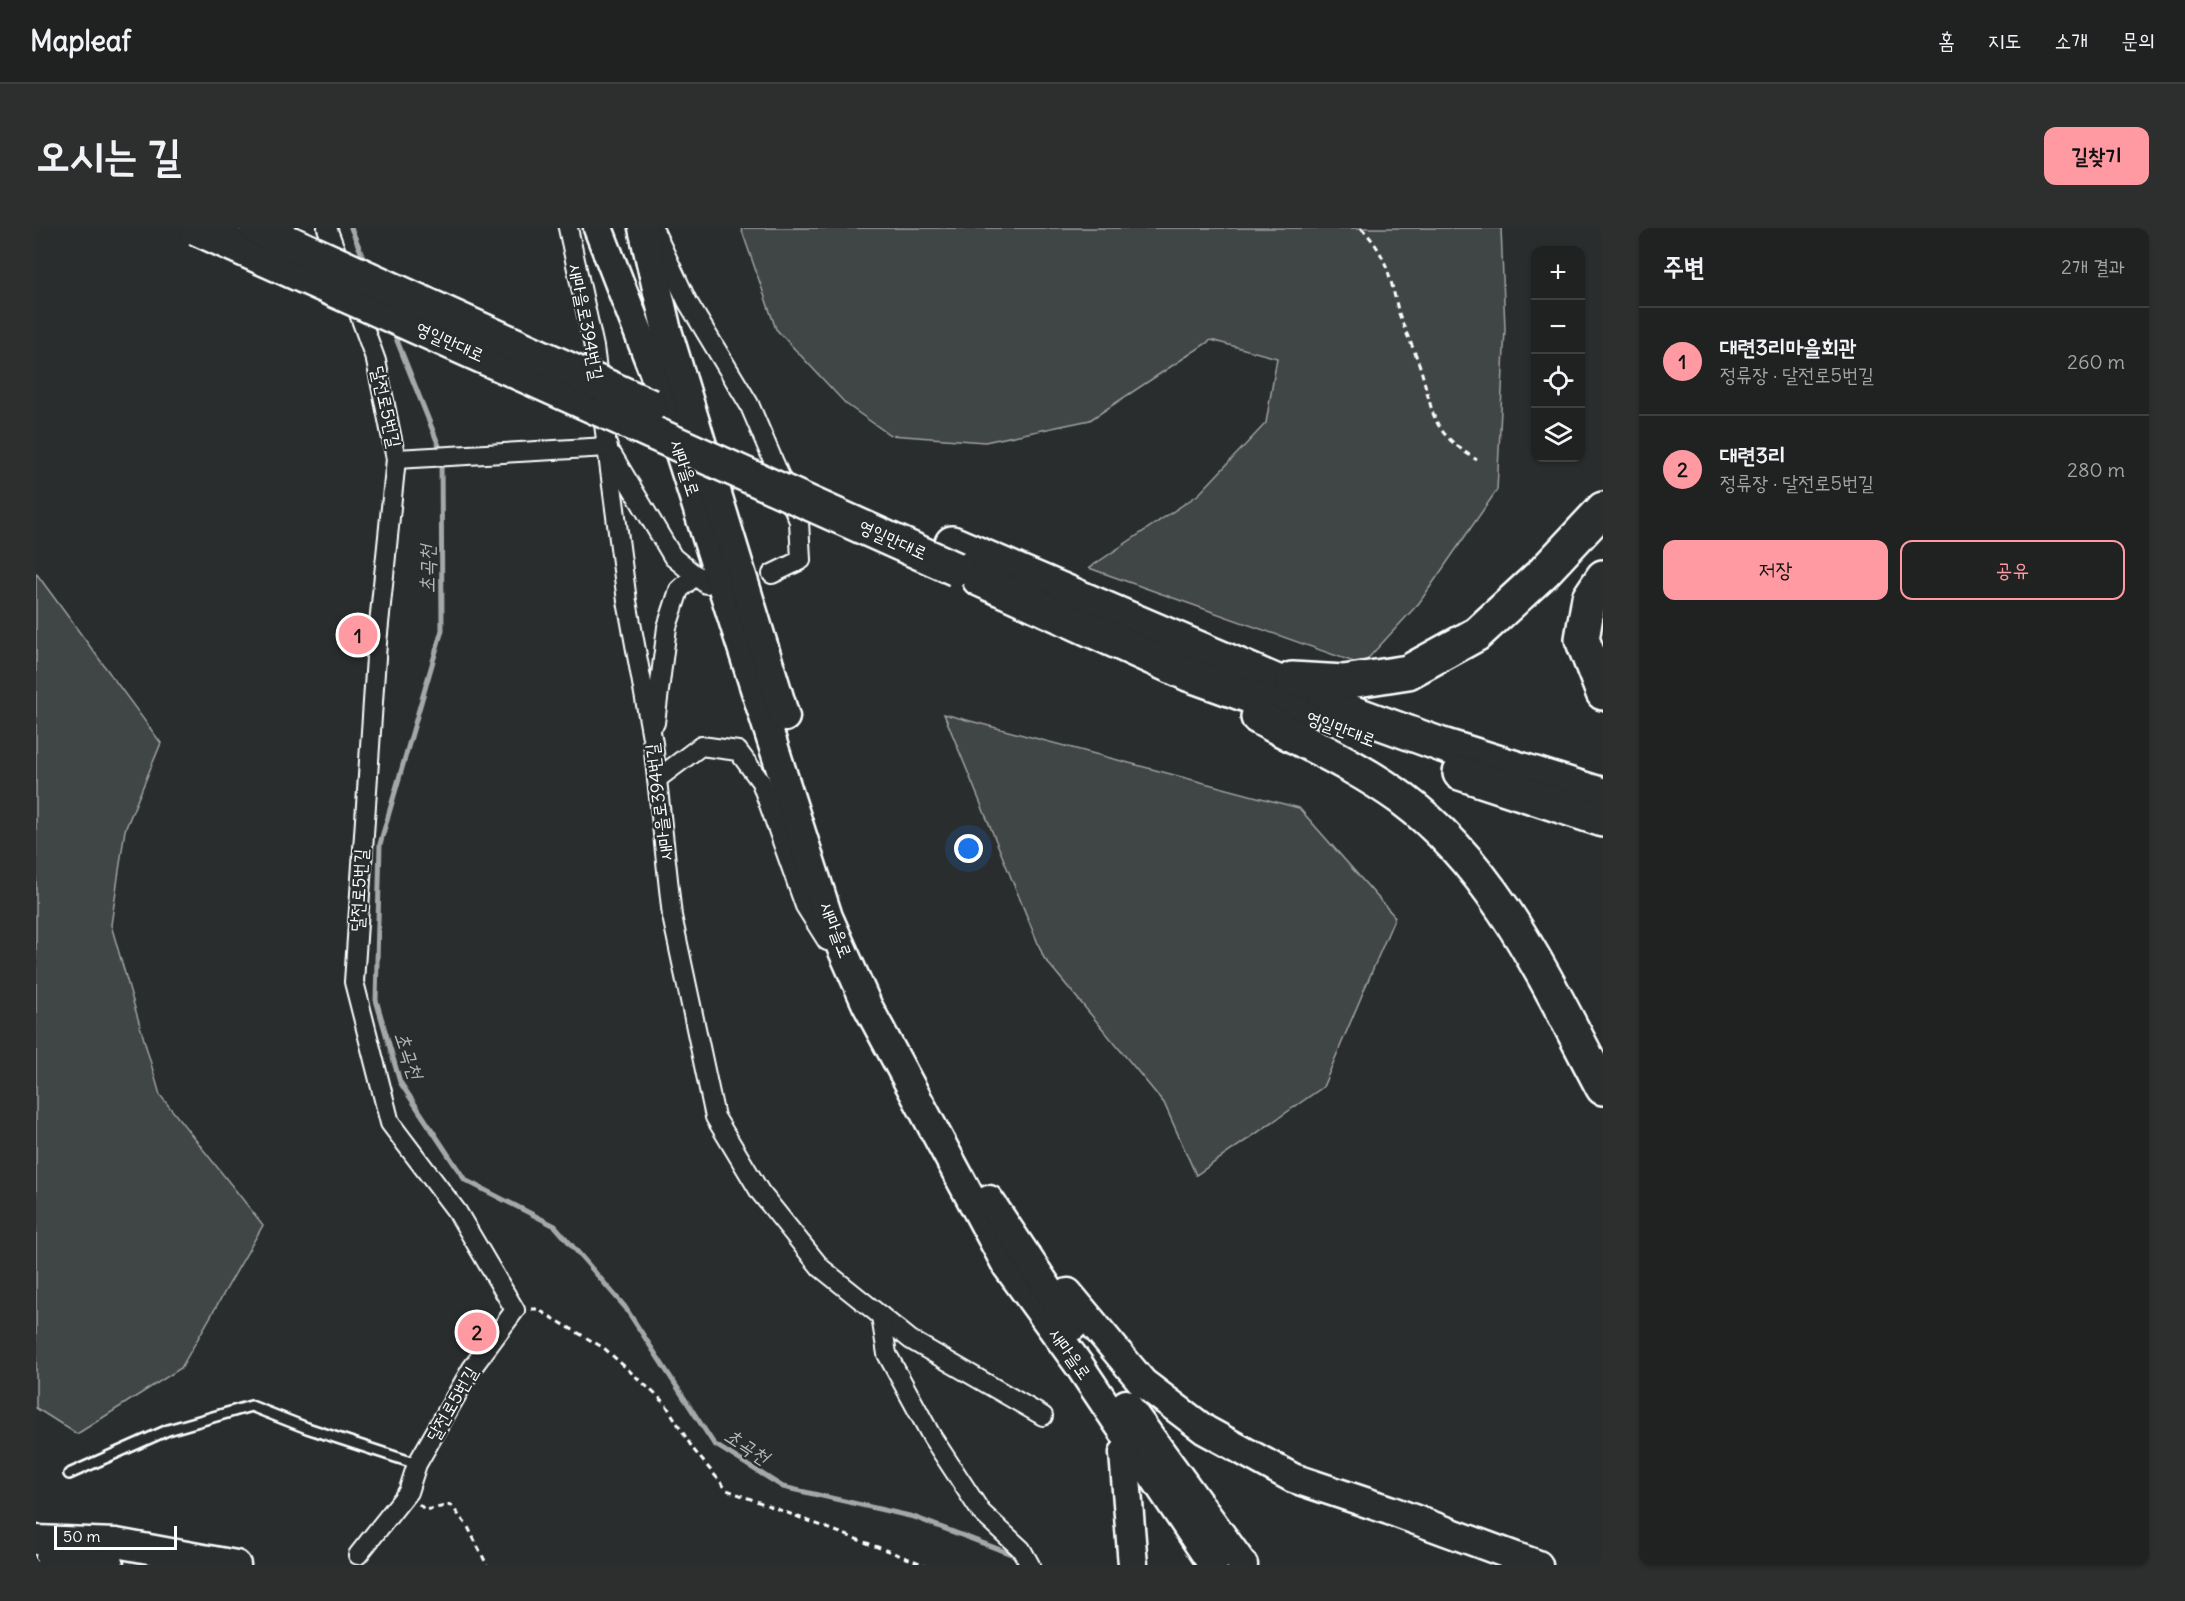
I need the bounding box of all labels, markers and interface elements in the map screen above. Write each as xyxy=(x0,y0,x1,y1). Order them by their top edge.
text: Mapleaf xyxy=(30,23,131,59)
text: 홈 xyxy=(1938,27,1955,54)
text: 지도 xyxy=(1988,27,2021,54)
text: 소개 xyxy=(2054,27,2088,54)
text: 문의 xyxy=(2121,27,2155,54)
button: 길찾기 xyxy=(2044,127,2149,185)
text: 오시는 길 xyxy=(36,129,181,181)
map controls xyxy=(1531,246,1585,462)
button: + xyxy=(1531,246,1585,300)
text: 주변 xyxy=(1663,250,1705,283)
text: 2개 결과 xyxy=(2061,254,2125,279)
street label: 새마을로394번길 xyxy=(564,262,609,382)
button: − xyxy=(1531,300,1585,354)
street label: 영일만대로 xyxy=(412,316,488,367)
text: 대련3리마을회관 xyxy=(1720,333,1856,361)
text: 1 xyxy=(1679,349,1686,374)
text: 260 m xyxy=(2067,349,2125,374)
button: locate xyxy=(1531,354,1585,408)
text: 정류장 · 달전로5번길 xyxy=(1720,362,1874,387)
street label: 달전로5번길 xyxy=(367,364,406,450)
button: layers xyxy=(1531,408,1585,462)
street label: 새마을로 xyxy=(666,437,705,499)
text: 대련3리 xyxy=(1720,441,1786,469)
text: 2 xyxy=(1677,457,1688,482)
text: 280 m xyxy=(2067,457,2125,482)
text: 정류장 · 달전로5번길 xyxy=(1720,470,1874,495)
street label: 영일만대로 xyxy=(855,514,931,565)
button: 저장 xyxy=(1663,540,1888,600)
button: 공유 xyxy=(1900,540,2125,600)
water label: 초곡천 xyxy=(414,543,439,593)
pin: 1 xyxy=(338,612,378,658)
street label: 영일만대로 xyxy=(1303,705,1379,752)
street label: 새마을로394번길 xyxy=(640,742,677,862)
your location xyxy=(954,834,983,863)
street label: 달전로5번길 xyxy=(345,848,372,932)
street label: 새마을로 xyxy=(815,899,858,961)
water label: 초곡천 xyxy=(390,1028,430,1084)
pin: 2 xyxy=(458,1310,496,1354)
street label: 새마을로 xyxy=(1044,1323,1096,1384)
street label: 달전로5번길 xyxy=(421,1362,482,1445)
water label: 초곡천 xyxy=(720,1422,776,1470)
scale bar xyxy=(54,1523,177,1550)
text: 50 m xyxy=(63,1526,101,1546)

